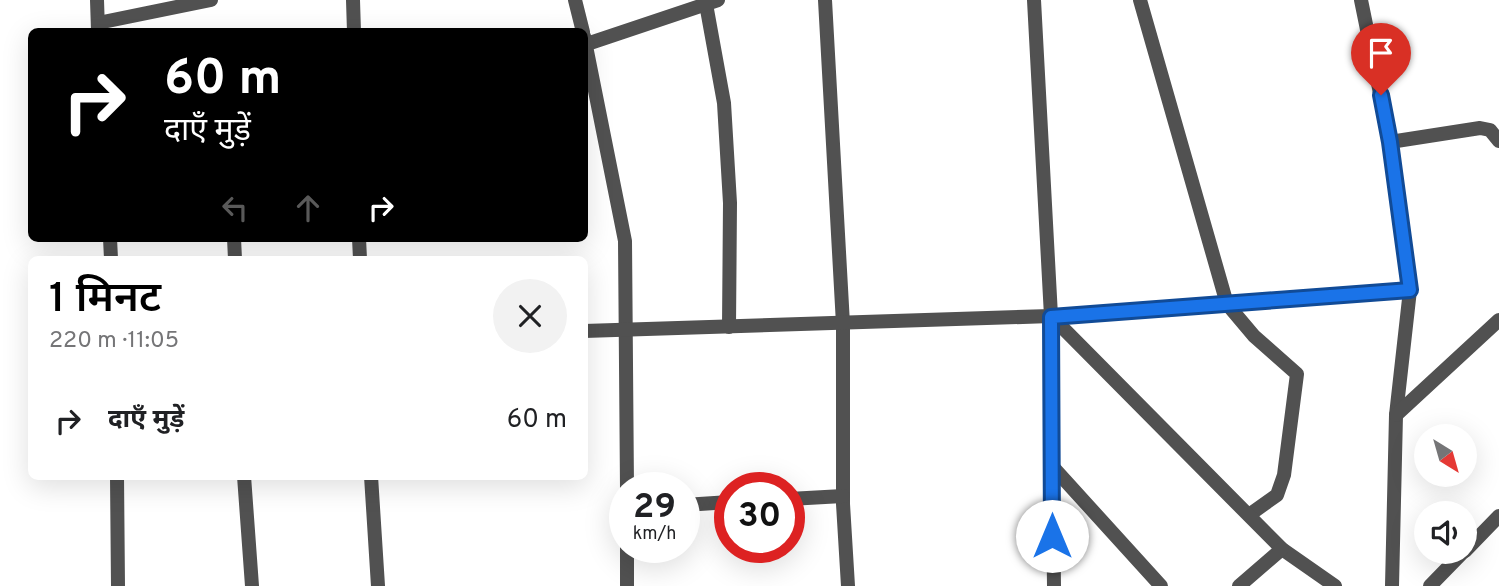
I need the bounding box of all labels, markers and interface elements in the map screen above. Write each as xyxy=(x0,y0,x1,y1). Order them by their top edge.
pin xyxy=(1351,23,1411,95)
icon: arrive xyxy=(1362,34,1400,72)
text: 60 m xyxy=(164,50,282,112)
icon: right xyxy=(49,56,140,147)
text: दाएँ मुड़ें xyxy=(164,112,251,152)
icon: left xyxy=(216,189,254,227)
icon: ahead xyxy=(289,189,327,227)
icon: right xyxy=(362,189,400,227)
text: 1 मिनट xyxy=(49,274,161,327)
button: close xyxy=(493,279,567,353)
text: 220 m · 11:05 xyxy=(49,327,179,356)
icon: right xyxy=(49,402,87,440)
text: दाएँ मुड़ें xyxy=(108,404,184,437)
text: 60 m xyxy=(507,404,567,437)
north arrow xyxy=(1414,424,1477,486)
map controls xyxy=(1414,424,1477,564)
speed limit sign: 30 xyxy=(714,472,805,563)
text: 29 xyxy=(633,486,676,530)
position arrow xyxy=(1015,499,1089,573)
button: sound xyxy=(1414,501,1477,564)
text: km/h xyxy=(633,523,676,546)

